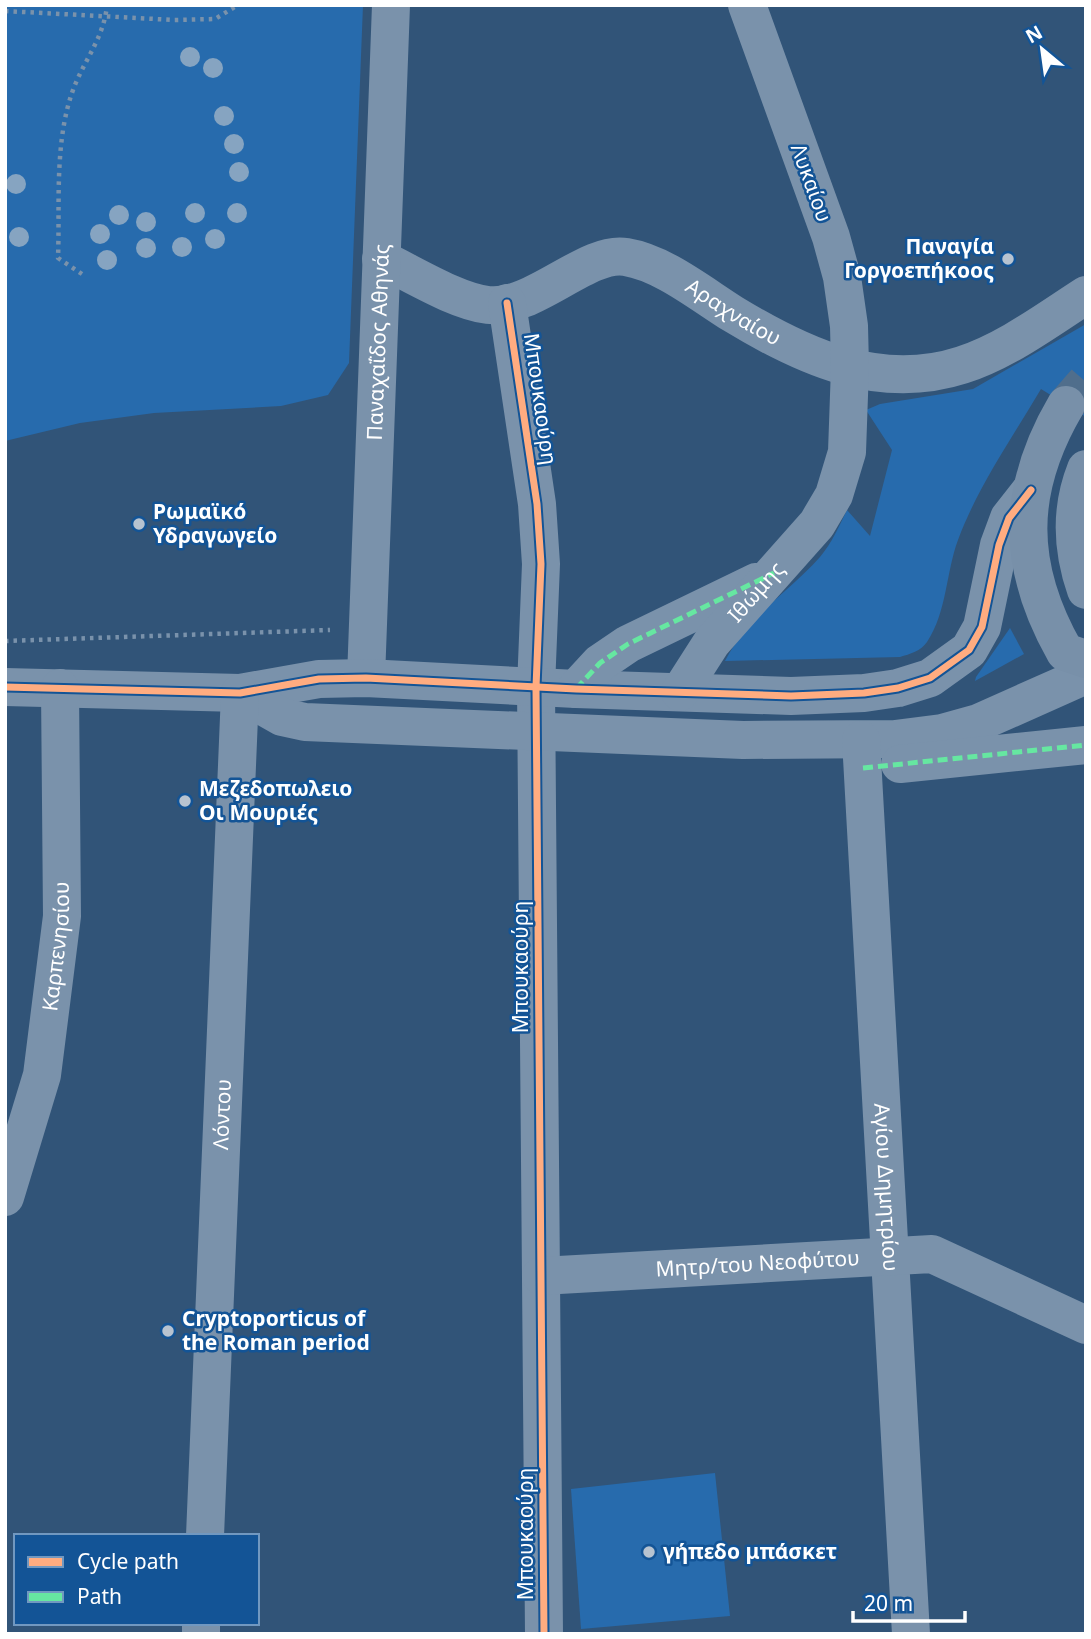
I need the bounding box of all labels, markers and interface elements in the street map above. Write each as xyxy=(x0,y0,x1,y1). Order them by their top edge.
north arrow xyxy=(1007,14,1077,84)
text: N xyxy=(1021,19,1047,49)
street label: Λυκαίου xyxy=(785,140,839,226)
place label: Παναγία Γοργοεπήκοος xyxy=(844,232,994,284)
street label: Παναχαΐδος Αθηνάς xyxy=(360,244,395,441)
marker: Παναγία Γοργοεπήκοος xyxy=(1000,251,1016,267)
street label: Αραχναίου xyxy=(681,272,786,351)
street label: Μπουκαούρη xyxy=(518,331,564,466)
place label: Ρωμαϊκό Υδραγωγείο xyxy=(153,497,277,549)
marker: Ρωμαϊκό Υδραγωγείο xyxy=(131,516,147,532)
street label: Ιθώμης xyxy=(721,555,790,628)
place label: Μεζεδοπωλειο Οι Μουριές xyxy=(199,774,352,826)
marker: Μεζεδοπωλειο Οι Μουριές xyxy=(177,793,193,809)
street label: Καρπενησίου xyxy=(35,881,75,1013)
street label: Μπουκαούρη xyxy=(506,901,534,1033)
street label: Λόντου xyxy=(206,1078,237,1150)
street label: Αγίου Δημητρίου xyxy=(868,1102,906,1272)
street label: Μητρ/του Νεοφύτου xyxy=(655,1243,860,1283)
place label: Cryptoporticus of the Roman period xyxy=(182,1304,370,1356)
marker: Cryptoporticus of the Roman period xyxy=(160,1323,176,1339)
street label: Μπουκαούρη xyxy=(511,1468,539,1600)
legend xyxy=(14,1534,259,1625)
place label: γήπεδο μπάσκετ xyxy=(663,1537,837,1565)
marker: γήπεδο μπάσκετ xyxy=(641,1544,657,1560)
text: Cycle path xyxy=(77,1547,179,1575)
scale bar xyxy=(853,1580,965,1624)
text: Path xyxy=(77,1582,122,1610)
text: 20 m xyxy=(864,1589,913,1617)

